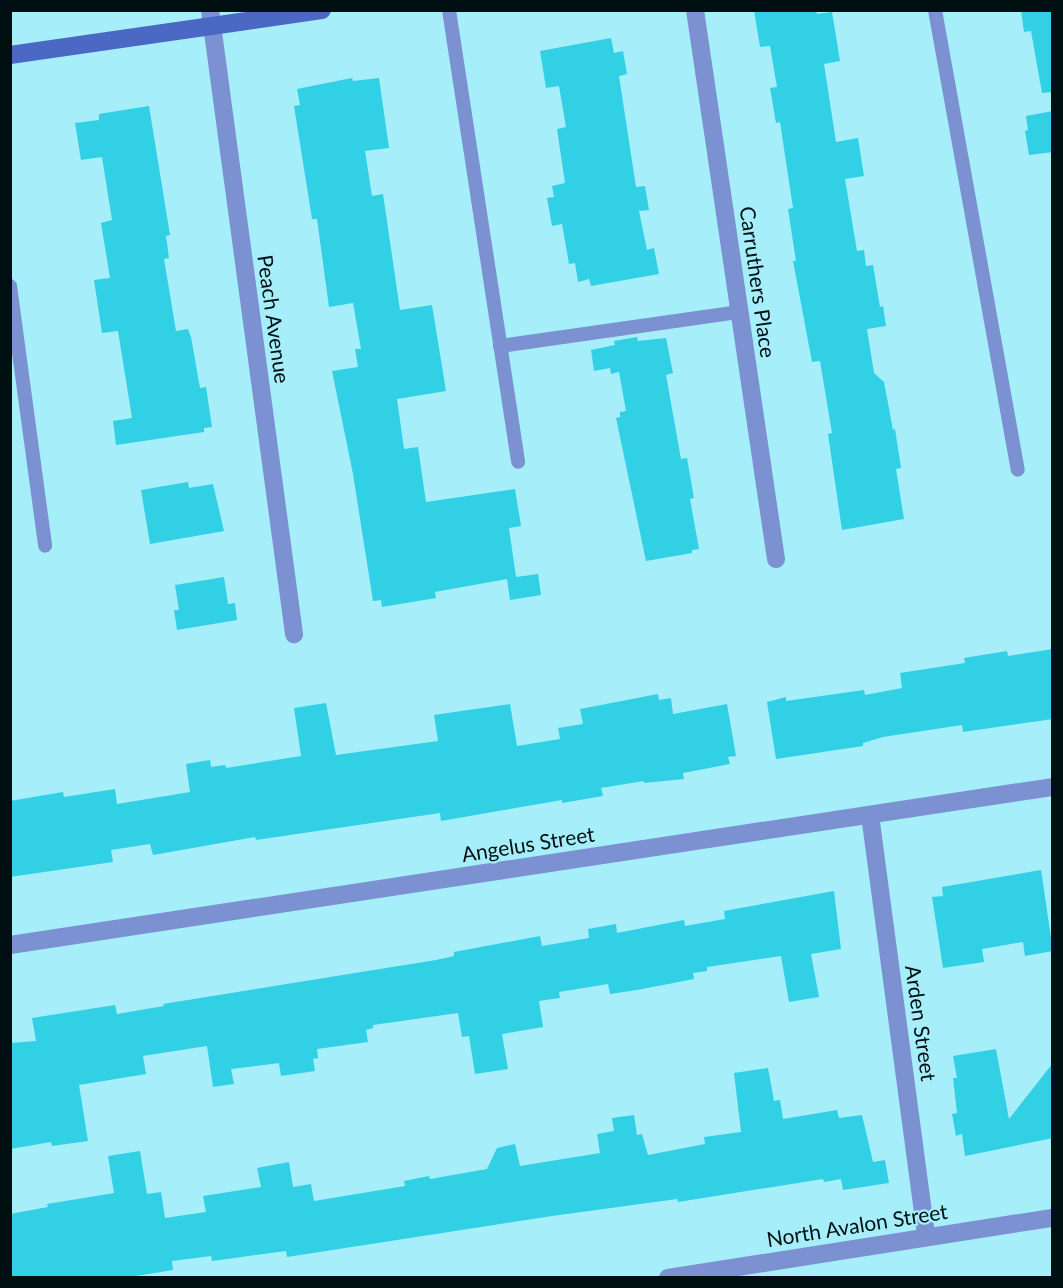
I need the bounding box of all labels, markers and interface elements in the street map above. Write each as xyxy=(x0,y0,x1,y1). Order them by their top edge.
street label: Carruthers Place xyxy=(735,205,781,359)
street label: Peach Avenue xyxy=(252,253,296,385)
street label: Angelus Street xyxy=(460,821,596,867)
street label: Arden Street xyxy=(900,963,942,1083)
street label: North Avalon Street xyxy=(764,1198,950,1252)

